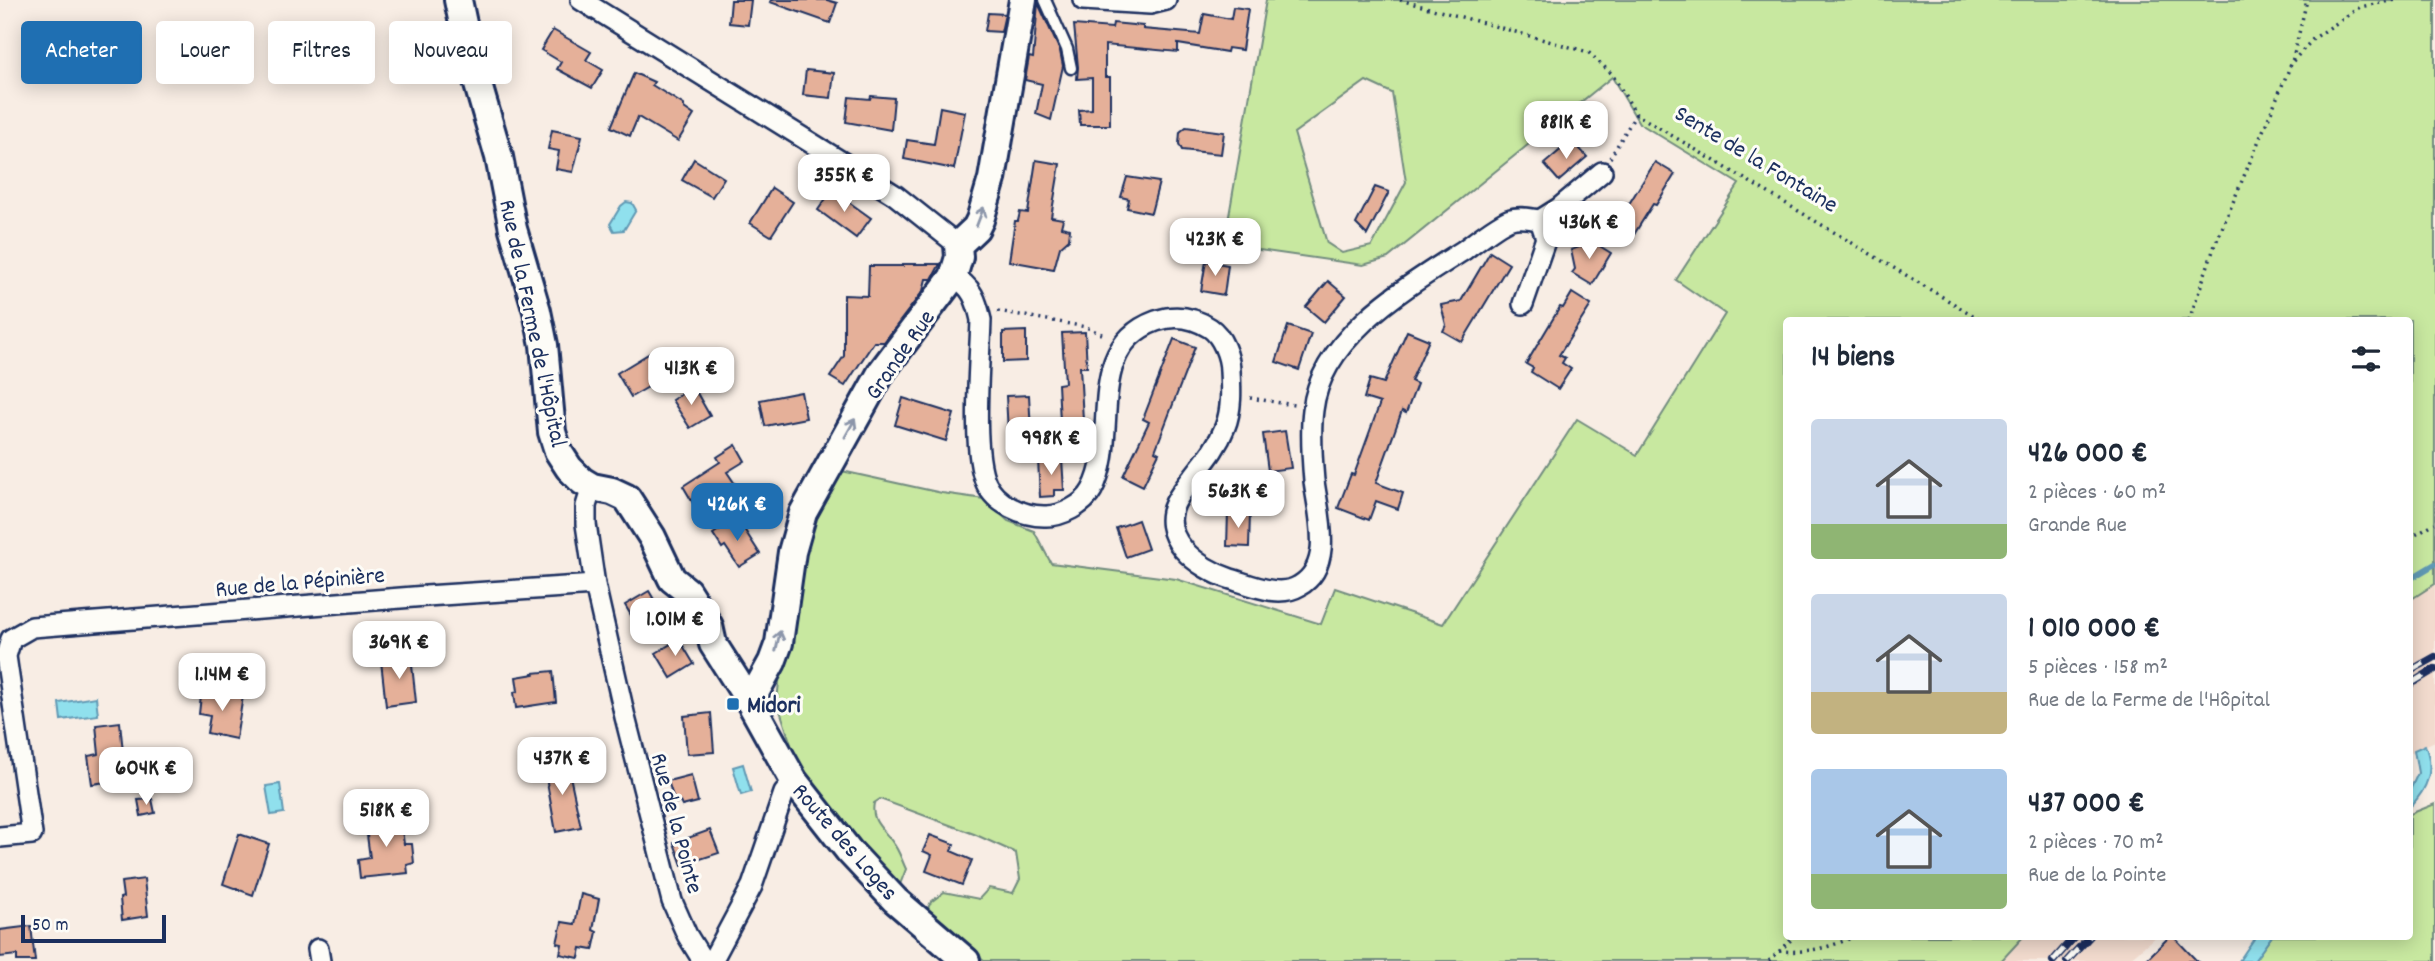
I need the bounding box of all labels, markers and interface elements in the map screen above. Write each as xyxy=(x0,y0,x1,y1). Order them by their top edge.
chip: Acheter xyxy=(21,21,142,84)
chip: Louer xyxy=(156,21,254,84)
chip: Filtres xyxy=(268,21,375,84)
chip: Nouveau xyxy=(389,21,512,84)
street label: Sente de la Fontaine xyxy=(1667,98,1844,223)
pin: 881K € xyxy=(1509,102,1623,161)
text: 881K € xyxy=(1540,107,1592,140)
pin: 355K € xyxy=(787,154,901,214)
text: 355K € xyxy=(814,160,874,193)
street label: Rue de la Ferme de l'Hôpital xyxy=(488,197,574,451)
pin: 436K € xyxy=(1532,202,1646,261)
one-way arrow xyxy=(974,207,987,228)
text: 436K € xyxy=(1559,207,1619,240)
pin: 423K € xyxy=(1158,218,1272,278)
text: 423K € xyxy=(1186,224,1244,257)
street label: Grande Rue xyxy=(858,304,945,408)
text: 14 biens xyxy=(1811,338,1895,381)
icon: filters xyxy=(2347,340,2385,378)
pin: 413K € xyxy=(634,348,748,407)
text: 413K € xyxy=(664,353,718,386)
one-way arrow xyxy=(844,418,857,439)
pin: 998K € xyxy=(994,418,1108,477)
text: 998K € xyxy=(1021,423,1081,456)
text: 426 000 € xyxy=(2028,434,2148,477)
icon: home xyxy=(1867,447,1951,531)
pin: 563K € xyxy=(1181,470,1295,530)
text: 563K € xyxy=(1208,476,1268,509)
text: 2 pièces · 60 m² xyxy=(2028,477,2166,510)
pin: 426K € xyxy=(680,484,794,543)
text: 426K € xyxy=(707,489,767,522)
text: Grande Rue xyxy=(2028,510,2127,543)
street label: Rue de la Pépinière xyxy=(214,560,386,608)
pin: 1.01M € xyxy=(610,598,740,658)
text: 1.01M € xyxy=(646,604,704,637)
text: 1 010 000 € xyxy=(2028,609,2160,652)
pin: 369K € xyxy=(342,622,456,681)
icon: home xyxy=(1867,622,1951,706)
text: 369K € xyxy=(369,627,429,660)
one-way arrow xyxy=(773,630,786,652)
text: 5 pièces · 158 m² xyxy=(2028,652,2168,685)
pin: 1.14M € xyxy=(157,654,287,713)
text: 1.14M € xyxy=(194,659,250,692)
text: Rue de la Ferme de l'Hôpital xyxy=(2028,685,2270,718)
place label: Midori xyxy=(747,690,801,724)
marker: Midori xyxy=(725,696,741,712)
pin: 437K € xyxy=(505,738,619,797)
text: 437K € xyxy=(533,743,591,776)
pin: 604K € xyxy=(89,748,203,807)
street label: Rue de la Pointe xyxy=(640,750,710,898)
text: 604K € xyxy=(115,753,177,786)
street label: Route des Loges xyxy=(783,776,905,909)
text: 437 000 € xyxy=(2028,784,2145,827)
pin: 518K € xyxy=(329,790,443,849)
text: 518K € xyxy=(359,795,413,828)
icon: home xyxy=(1867,797,1951,881)
text: 2 pièces · 70 m² xyxy=(2028,827,2164,860)
text: Rue de la Pointe xyxy=(2028,860,2166,893)
scale bar xyxy=(21,912,166,944)
text: 50 m xyxy=(32,913,69,940)

